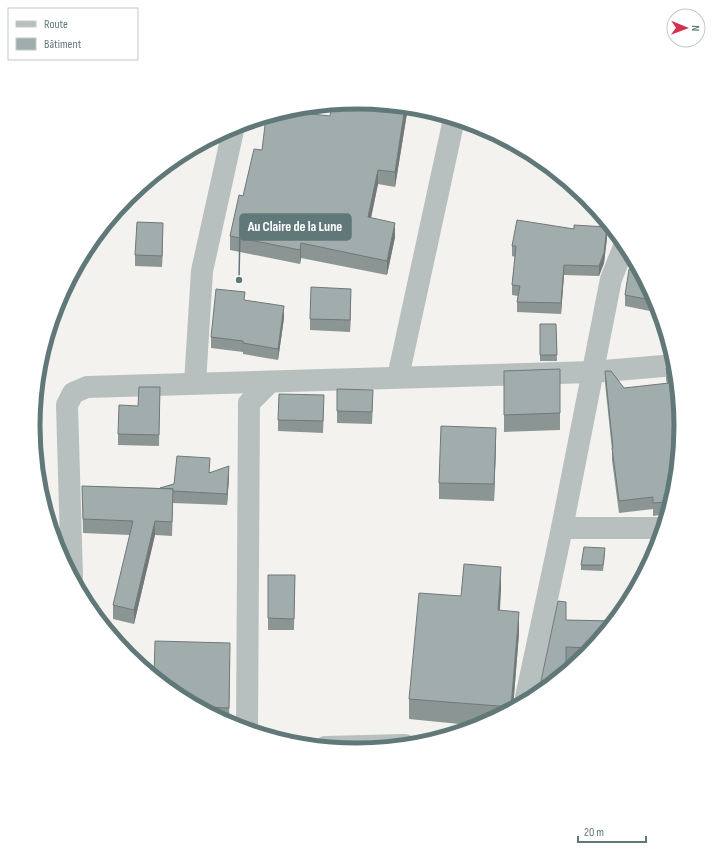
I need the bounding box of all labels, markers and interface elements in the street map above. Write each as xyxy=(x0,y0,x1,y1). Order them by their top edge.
legend xyxy=(8,8,138,60)
north arrow xyxy=(666,8,706,48)
text: Route xyxy=(44,17,68,32)
text: N xyxy=(689,25,702,31)
text: Bâtiment xyxy=(44,37,82,52)
callout: Au Claire de la Lune xyxy=(240,214,351,240)
text: Au Claire de la Lune xyxy=(247,218,342,235)
scale bar xyxy=(578,818,646,844)
text: 20 m xyxy=(584,825,604,840)

